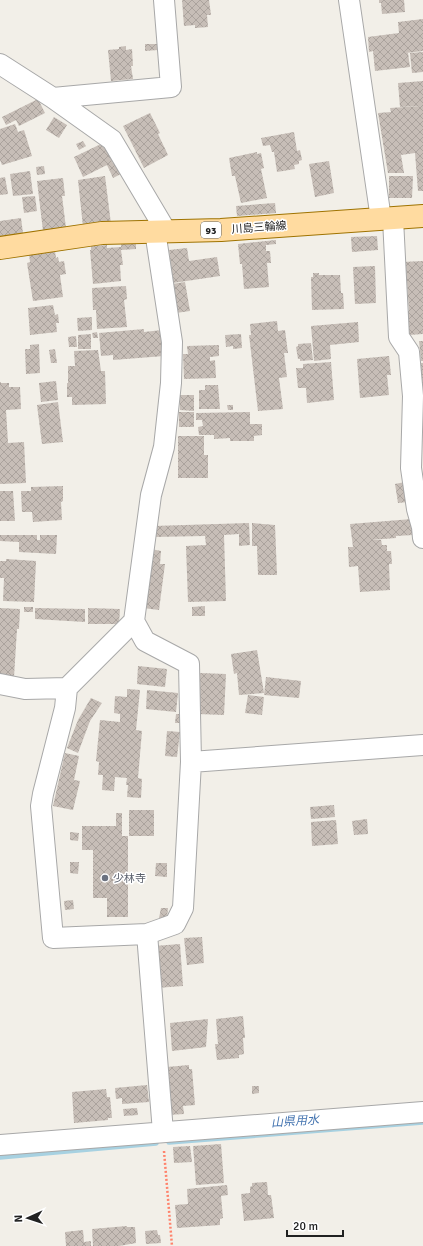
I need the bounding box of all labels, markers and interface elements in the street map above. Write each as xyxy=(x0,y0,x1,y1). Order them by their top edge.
street label: 川島三輪線 xyxy=(231,219,287,236)
road number: 93 xyxy=(201,222,221,238)
place label: 少林寺 xyxy=(113,872,146,885)
marker: 少林寺 xyxy=(100,873,110,883)
water label: 山県用水 xyxy=(271,1112,321,1131)
north arrow xyxy=(8,1198,48,1238)
scale bar xyxy=(287,1212,343,1238)
text: N xyxy=(12,1214,25,1223)
text: 20 m xyxy=(293,1219,318,1234)

